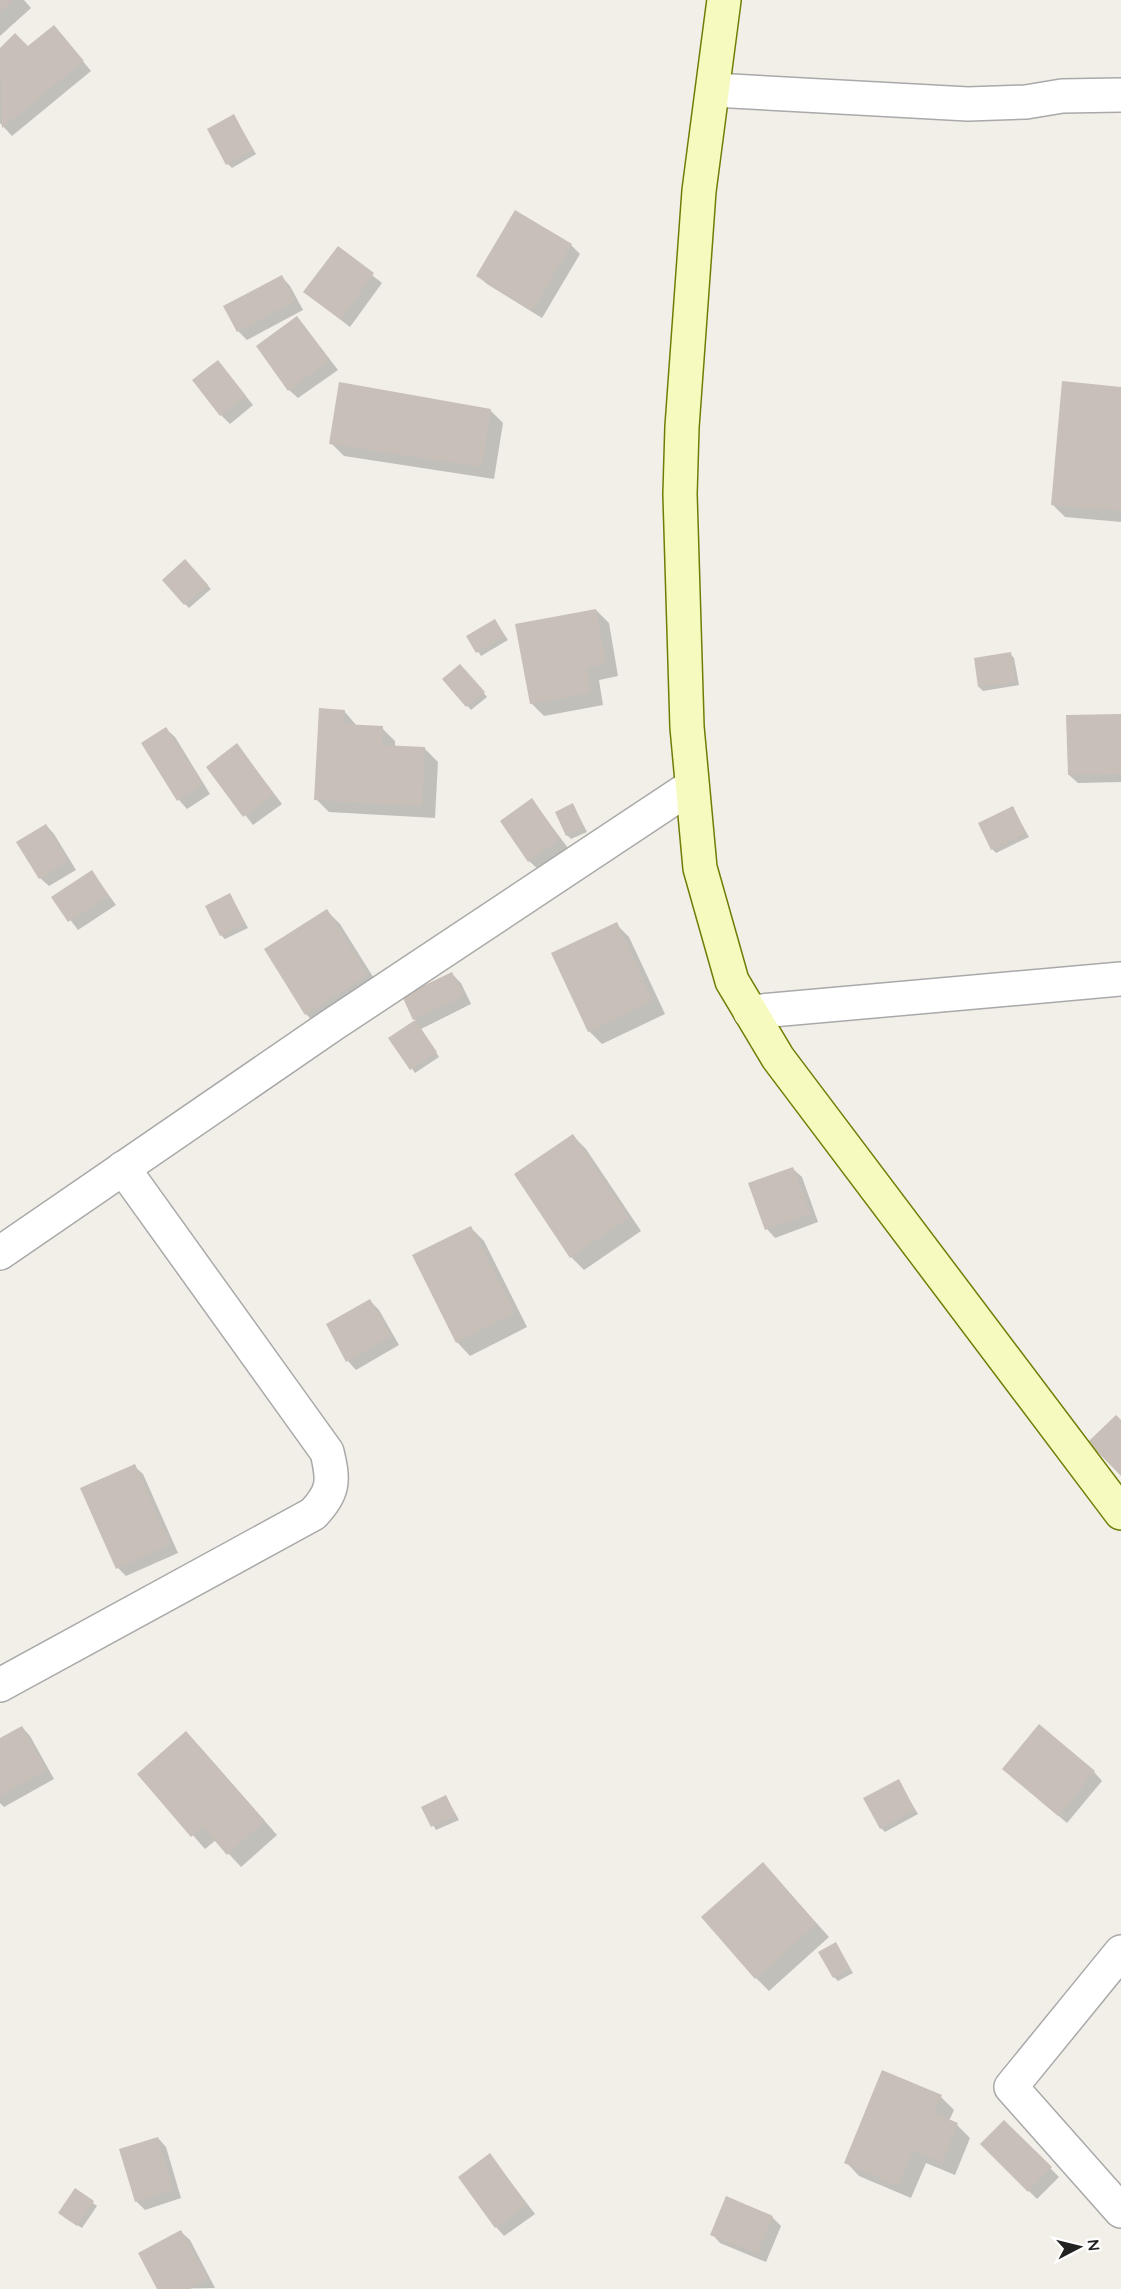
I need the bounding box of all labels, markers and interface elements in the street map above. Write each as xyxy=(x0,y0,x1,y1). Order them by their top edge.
north arrow xyxy=(1049,2217,1109,2277)
text: N xyxy=(1083,2238,1105,2252)

